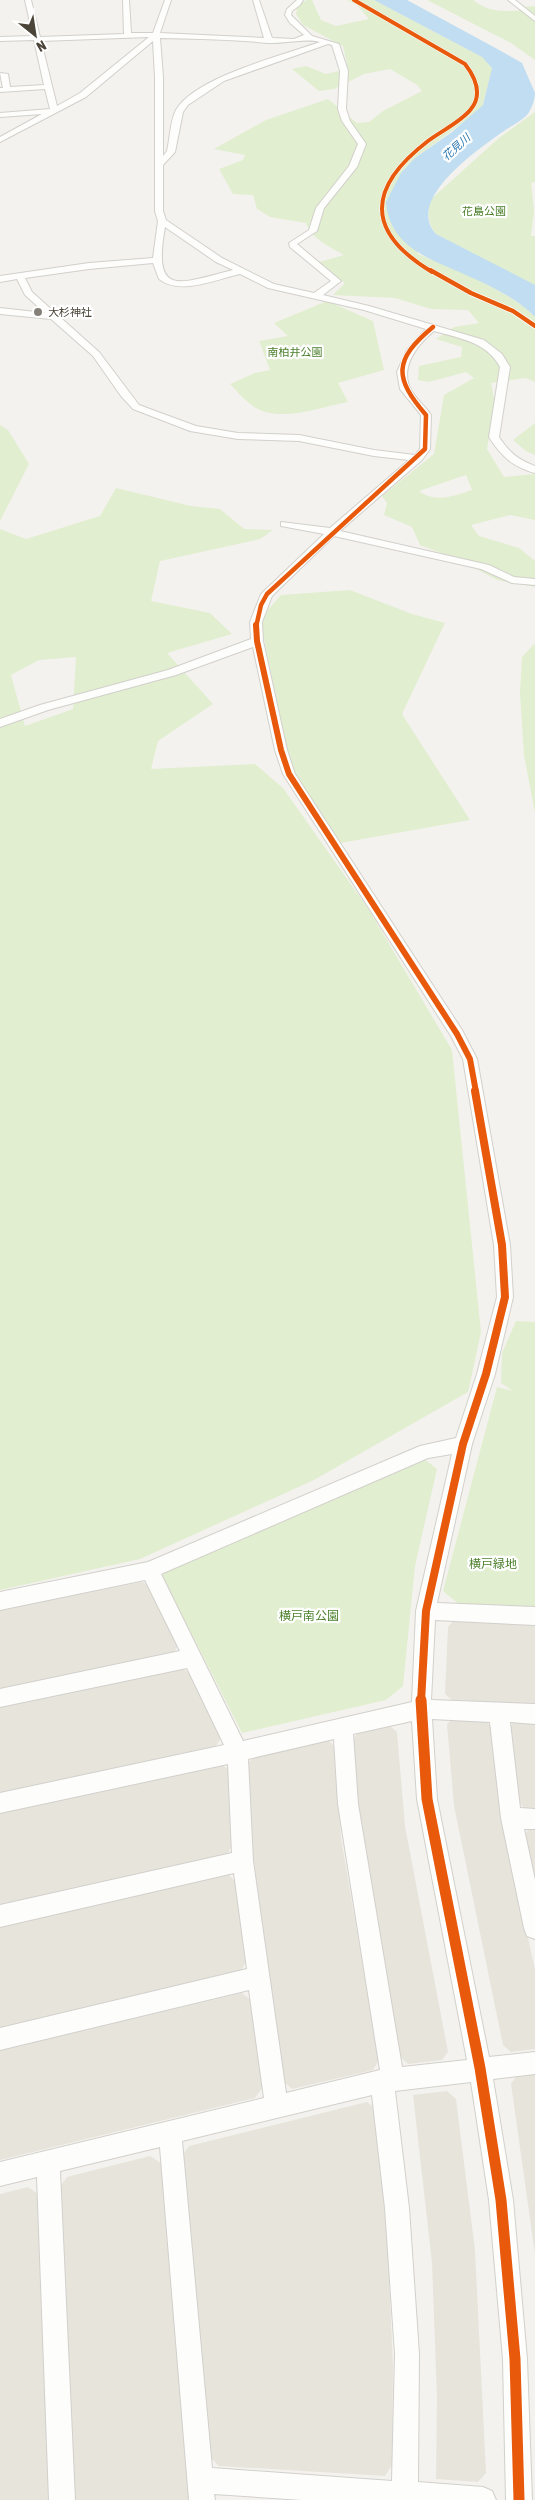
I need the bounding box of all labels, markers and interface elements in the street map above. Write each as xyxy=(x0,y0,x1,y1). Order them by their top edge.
north arrow xyxy=(10,10,60,60)
text: N xyxy=(34,37,49,55)
water label: 花見川 xyxy=(440,131,473,162)
park label: 花島公園 xyxy=(462,205,506,217)
marker: 大杉神社 xyxy=(32,306,44,318)
place label: 大杉神社 xyxy=(48,306,92,318)
park label: 南柏井公園 xyxy=(268,346,323,358)
park label: 横戸緑地 xyxy=(469,1557,517,1571)
park label: 横戸南公園 xyxy=(279,1609,339,1623)

